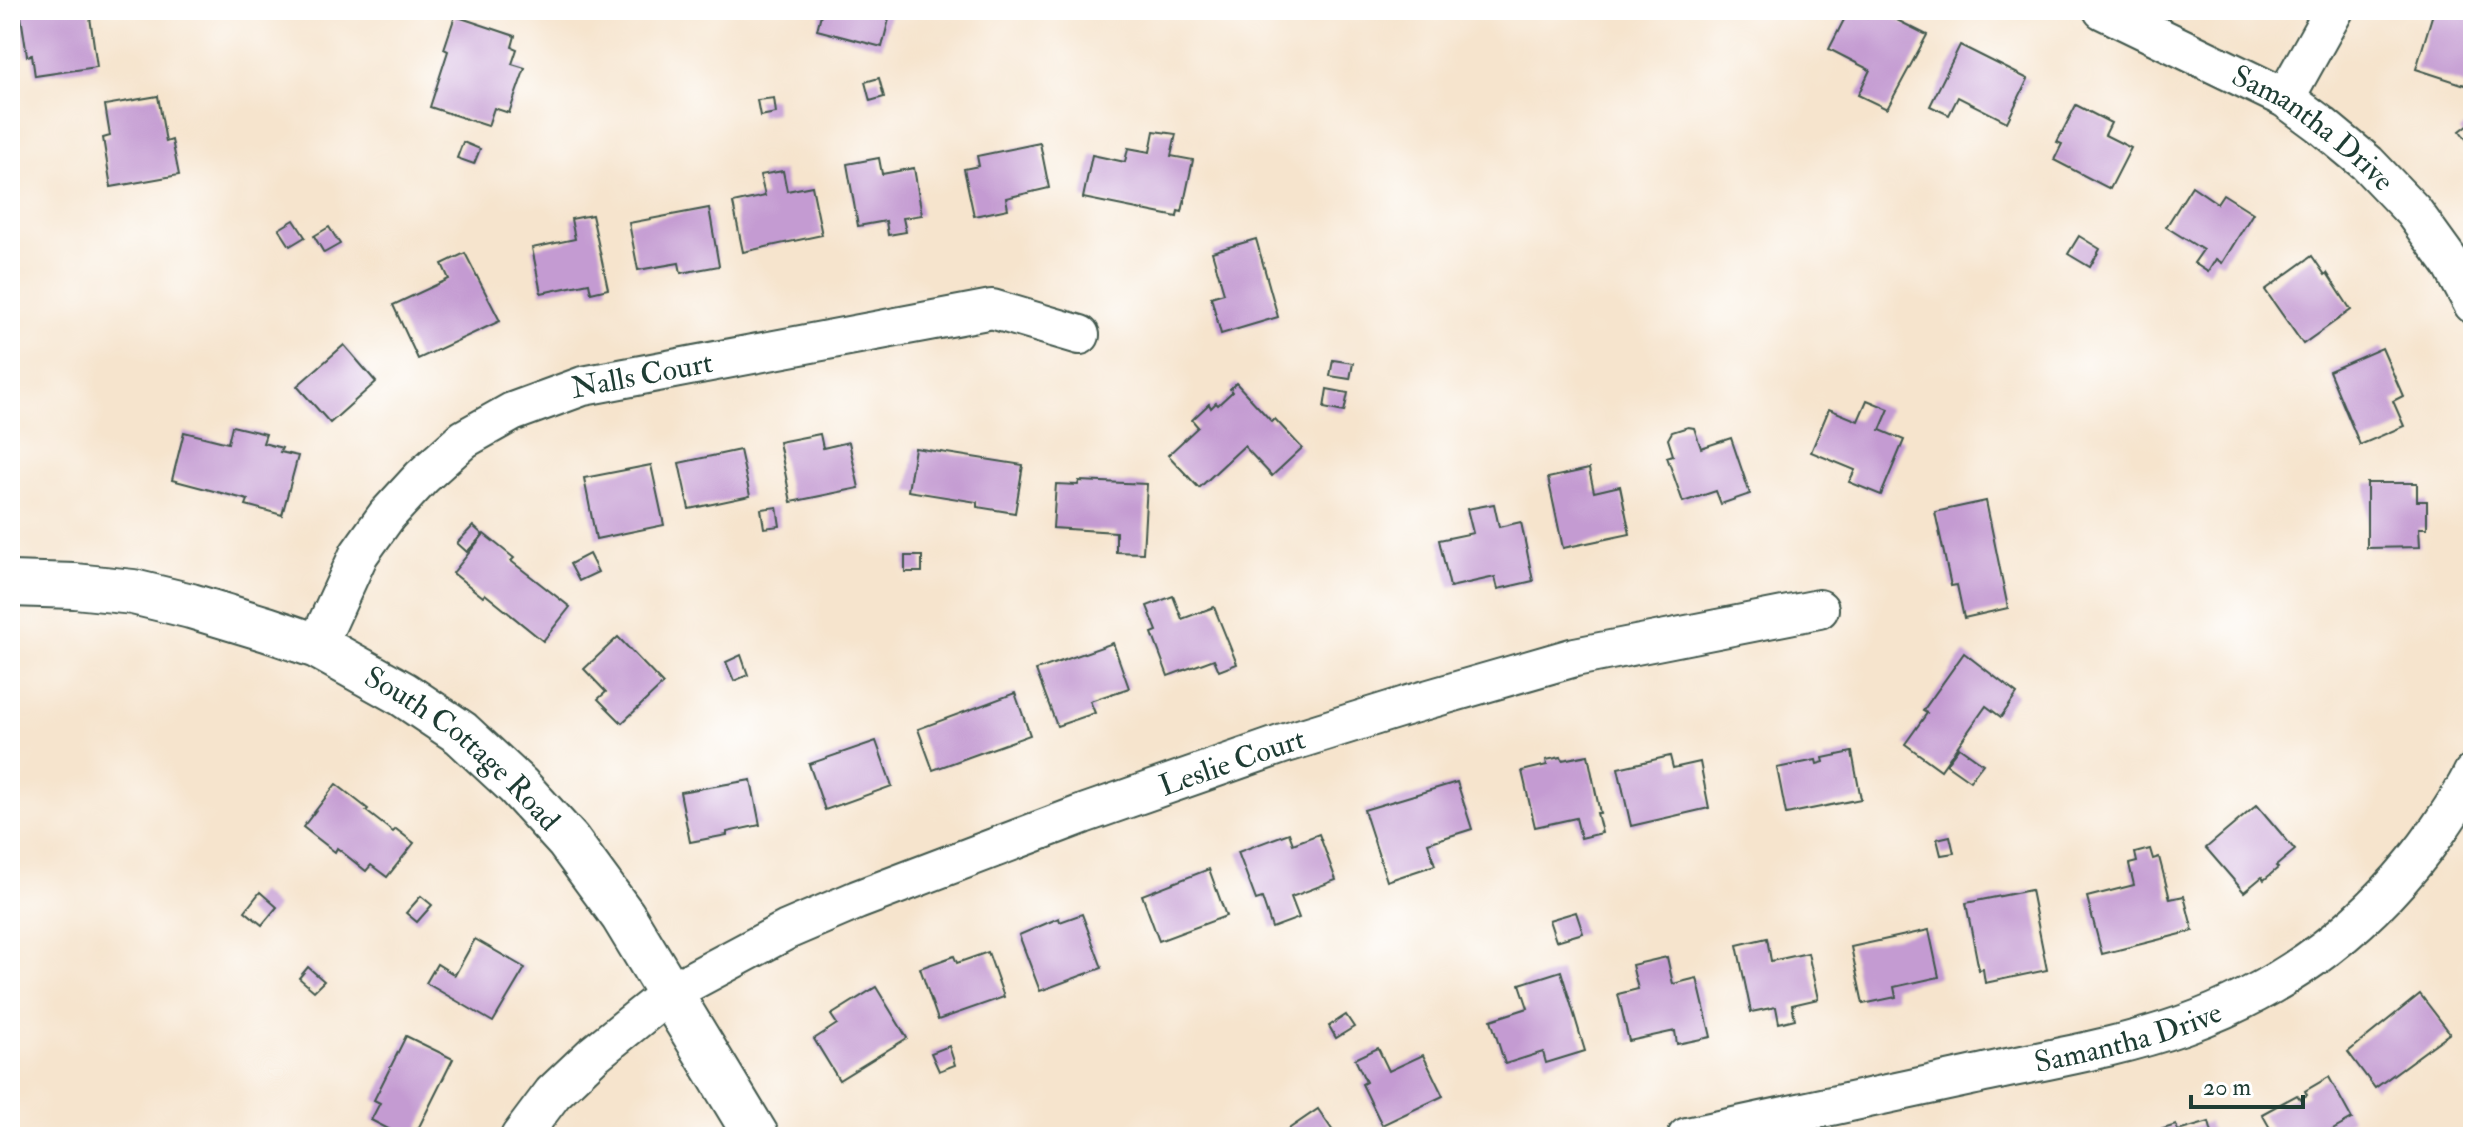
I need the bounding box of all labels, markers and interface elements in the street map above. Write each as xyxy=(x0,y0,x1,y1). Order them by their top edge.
street label: Samantha Drive xyxy=(2226,57,2402,199)
street label: Nalls Court xyxy=(568,343,716,406)
street label: South Cottage Road xyxy=(358,658,568,839)
street label: Leslie Court xyxy=(1154,720,1310,804)
street label: Samantha Drive xyxy=(2031,993,2227,1081)
scale bar xyxy=(2191,1059,2303,1109)
text: 20 m xyxy=(2203,1072,2252,1103)

